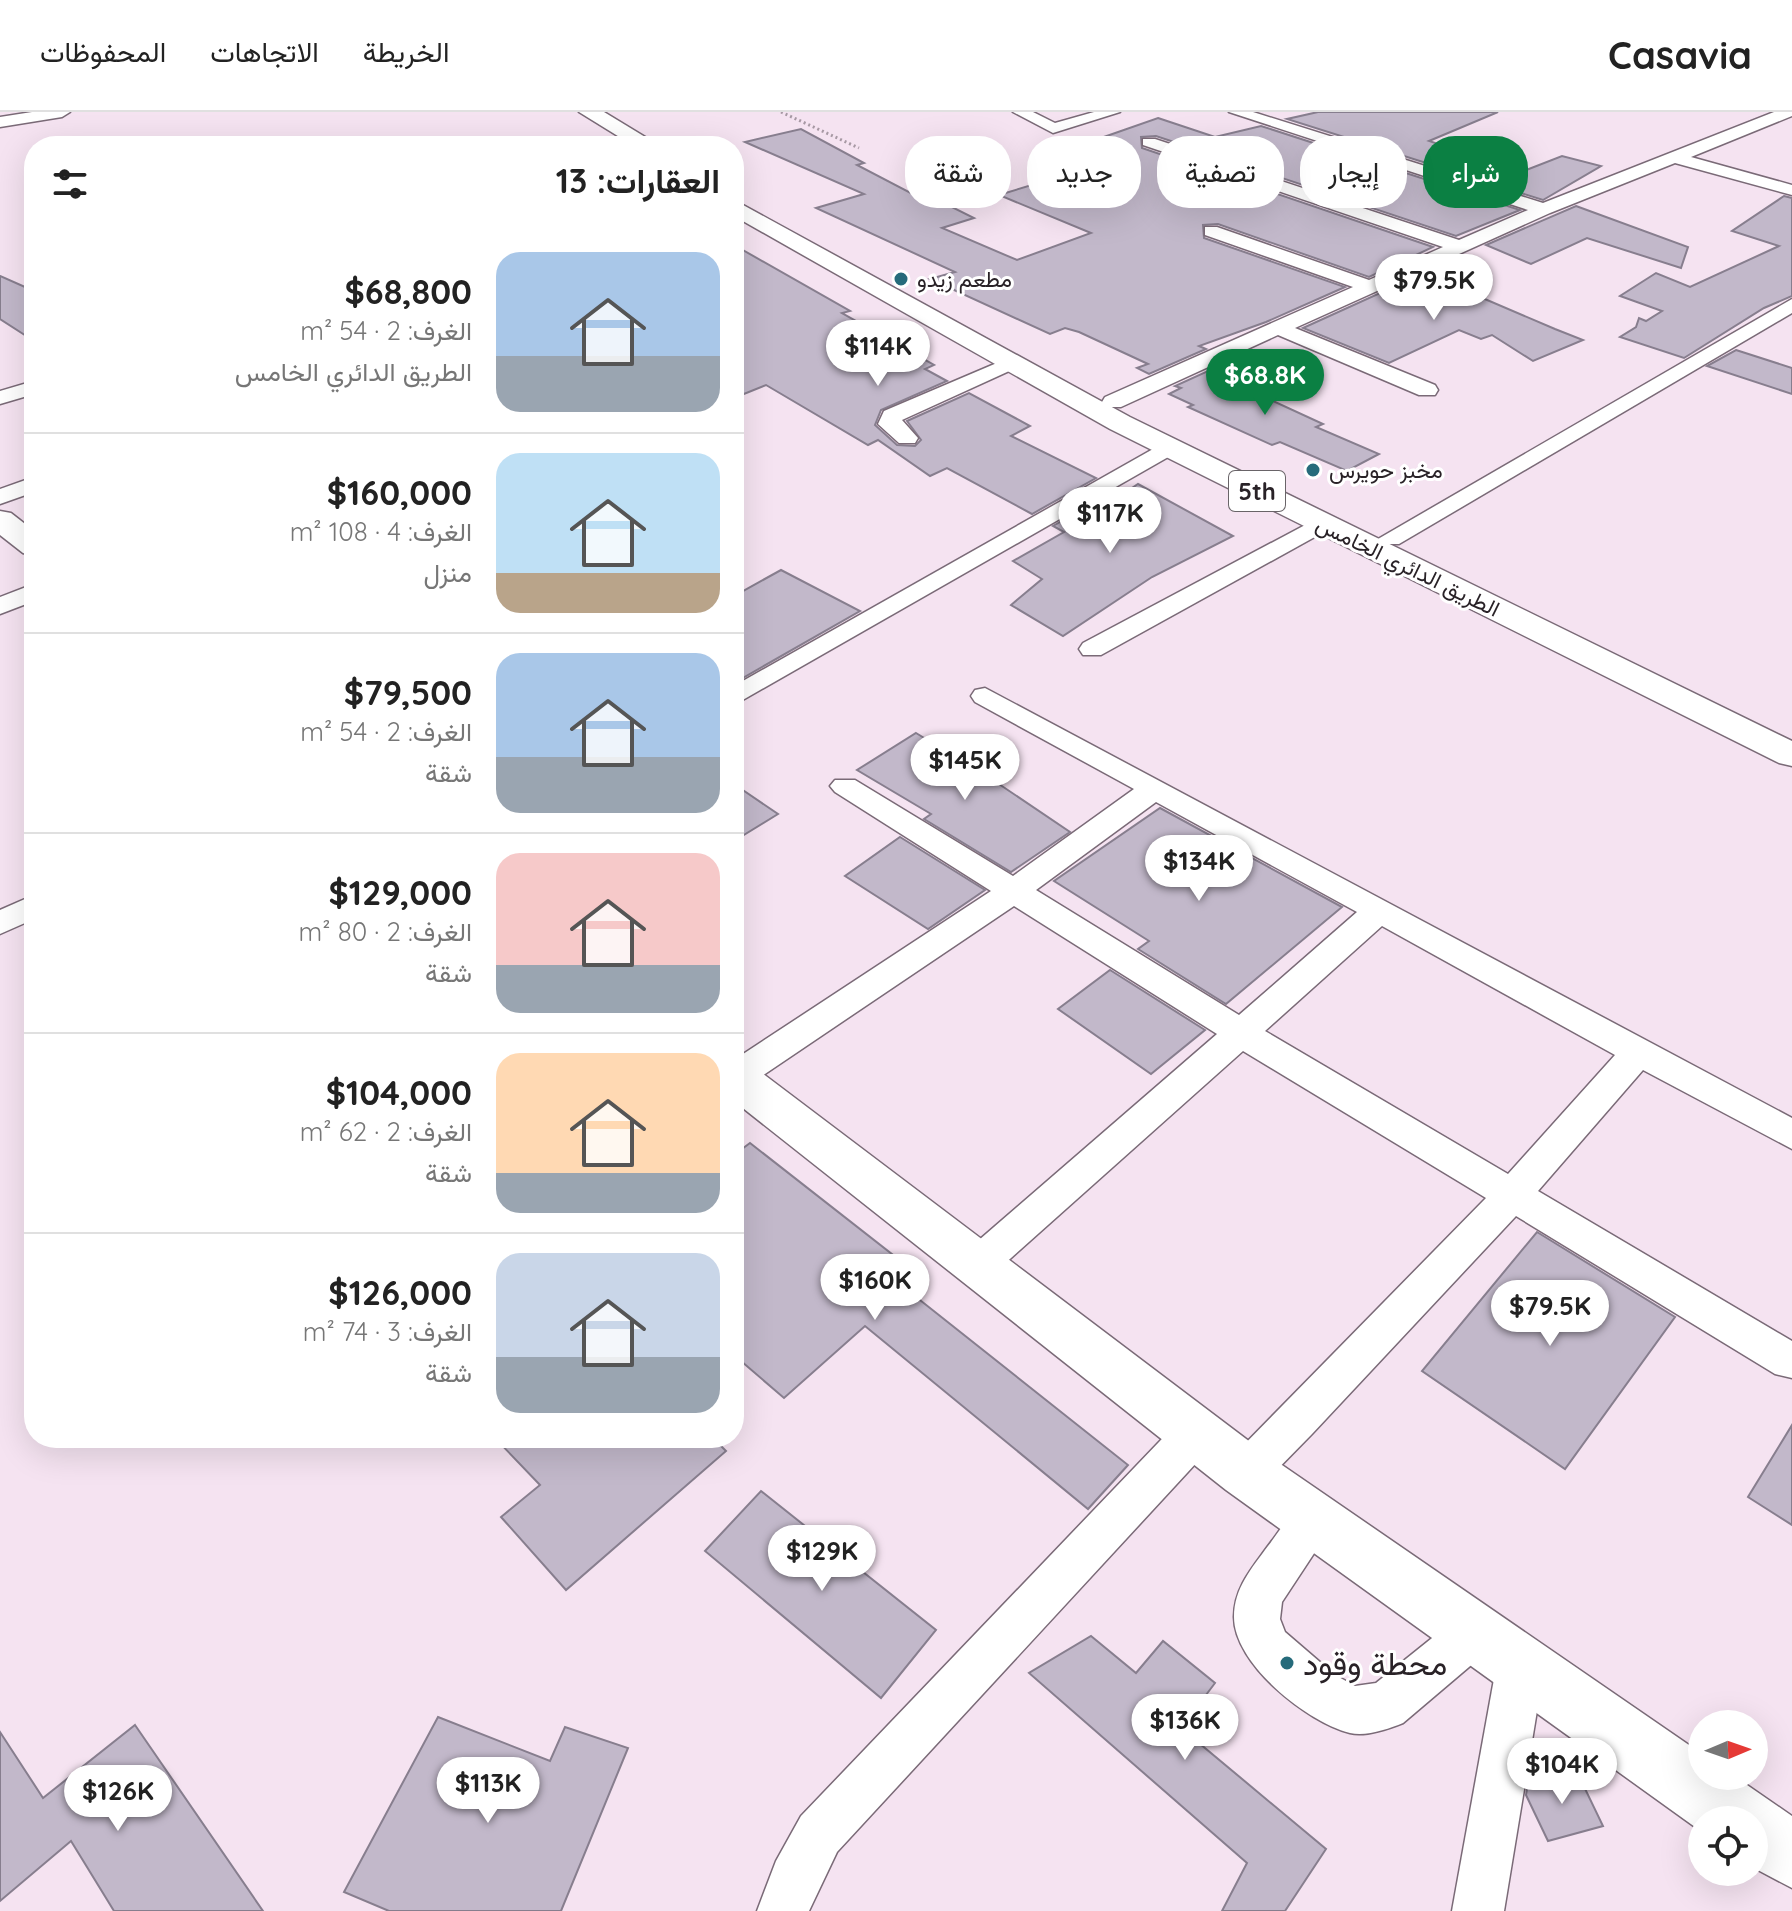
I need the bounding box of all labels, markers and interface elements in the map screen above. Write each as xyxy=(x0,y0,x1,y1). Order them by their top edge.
text: Casavia xyxy=(1608,31,1752,79)
text: المحفوظات xyxy=(40,34,166,69)
text: الاتجاهات xyxy=(210,34,319,69)
text: الخريطة xyxy=(363,34,449,69)
chip: شقة xyxy=(905,136,1011,208)
chip: جديد xyxy=(1027,136,1141,208)
chip: تصفية xyxy=(1157,136,1284,208)
chip: إيجار xyxy=(1300,136,1407,208)
chip: شراء xyxy=(1423,136,1528,208)
text: العقارات: 13 xyxy=(556,159,720,202)
icon: filters xyxy=(48,162,92,206)
pin: $79.5K xyxy=(1369,254,1499,322)
text: $79.5K xyxy=(1393,263,1475,296)
place label: مطعم زيدو xyxy=(917,265,1012,294)
text: $68,800 xyxy=(345,270,472,313)
marker: مطعم زيدو xyxy=(892,270,910,288)
icon: home xyxy=(560,284,656,380)
text: الغرف: 2 · 54 m² xyxy=(300,314,472,347)
pin: $114K xyxy=(822,320,934,388)
text: $114K xyxy=(844,329,912,362)
pin: $68.8K xyxy=(1200,349,1330,417)
text: الطريق الدائري الخامس xyxy=(235,355,472,388)
text: $68.8K xyxy=(1224,358,1306,391)
place label: مخبز حويرس xyxy=(1329,456,1443,484)
marker: مخبز حويرس xyxy=(1304,461,1322,479)
text: $160,000 xyxy=(327,471,472,514)
road number: 5th xyxy=(1229,471,1285,511)
icon: home xyxy=(560,485,656,581)
pin: $117K xyxy=(1054,487,1166,555)
text: $117K xyxy=(1076,496,1144,529)
street label: الطريق الدائري الخامس xyxy=(1309,509,1504,627)
text: الغرف: 4 · 108 m² xyxy=(290,515,472,548)
text: منزل xyxy=(423,556,472,589)
text: $79,500 xyxy=(344,671,472,714)
icon: home xyxy=(560,685,656,781)
text: الغرف: 2 · 54 m² xyxy=(300,715,472,748)
pin: $145K xyxy=(909,734,1021,802)
text: $145K xyxy=(929,743,1001,776)
text: شقة xyxy=(425,756,472,789)
pin: $134K xyxy=(1143,835,1255,903)
text: $134K xyxy=(1163,844,1235,877)
text: $129,000 xyxy=(329,871,472,914)
icon: home xyxy=(560,885,656,981)
text: الغرف: 2 · 80 m² xyxy=(299,915,472,948)
text: شقة xyxy=(425,956,472,989)
text: $104,000 xyxy=(326,1071,472,1114)
icon: home xyxy=(560,1085,656,1181)
text: الغرف: 2 · 62 m² xyxy=(300,1115,472,1148)
text: شقة xyxy=(425,1156,472,1189)
pin: $160K xyxy=(819,1254,931,1322)
text: $160K xyxy=(838,1263,912,1296)
text: $126,000 xyxy=(328,1271,472,1314)
pin: $79.5K xyxy=(1485,1280,1615,1348)
icon: home xyxy=(560,1285,656,1381)
text: $79.5K xyxy=(1509,1289,1591,1322)
text: الغرف: 3 · 74 m² xyxy=(303,1315,472,1348)
text: شقة xyxy=(425,1356,472,1389)
pin: $129K xyxy=(766,1525,878,1593)
text: $129K xyxy=(786,1534,858,1567)
place label: محطة وقود xyxy=(1303,1643,1447,1684)
marker: محطة وقود xyxy=(1278,1654,1296,1672)
pin: $136K xyxy=(1129,1694,1241,1762)
text: $136K xyxy=(1149,1703,1221,1736)
north arrow xyxy=(1688,1710,1768,1790)
map controls xyxy=(1688,1710,1768,1886)
pin: $104K xyxy=(1506,1738,1618,1806)
text: $104K xyxy=(1525,1747,1599,1780)
pin: $113K xyxy=(432,1757,544,1825)
pin: $126K xyxy=(62,1765,174,1833)
text: $113K xyxy=(455,1766,521,1799)
text: $126K xyxy=(82,1774,154,1807)
button: locate xyxy=(1688,1806,1768,1886)

